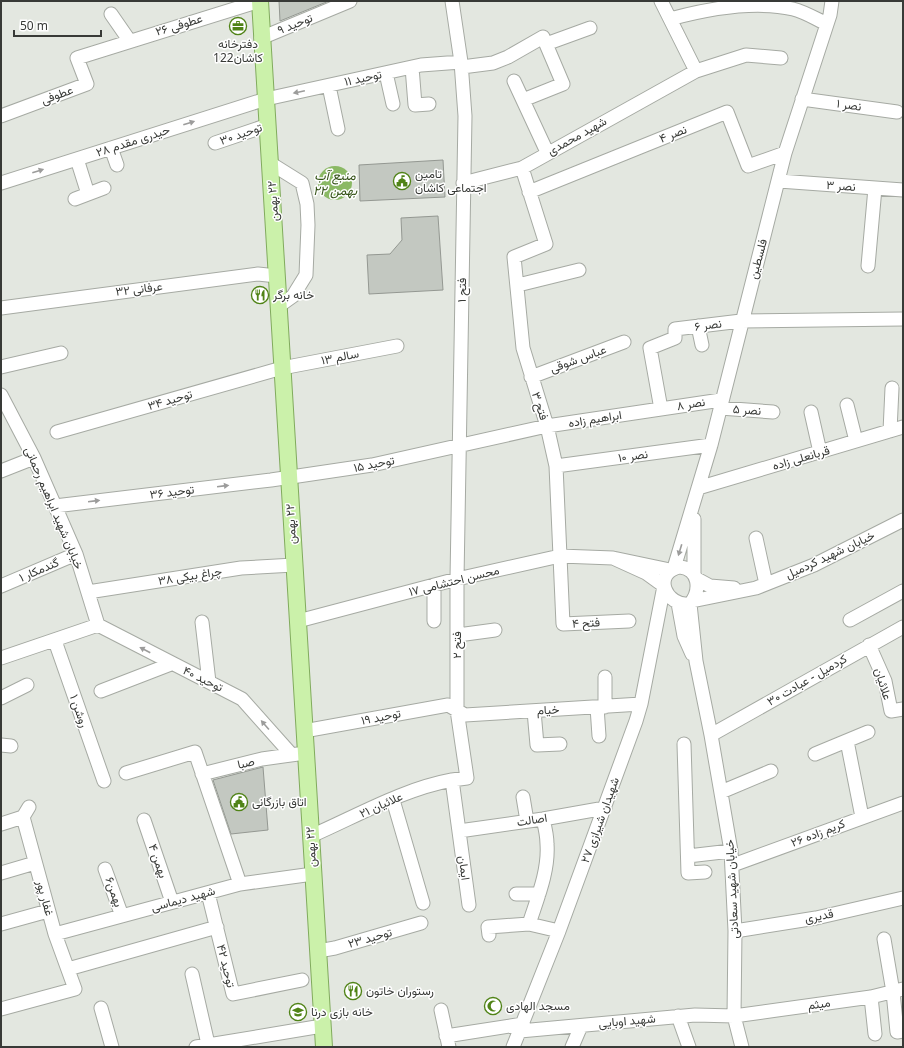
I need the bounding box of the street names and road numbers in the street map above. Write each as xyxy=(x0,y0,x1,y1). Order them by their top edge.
street label: عطوفی ۲۶ xyxy=(153,9,204,40)
street label: توحید ۹ xyxy=(275,9,315,38)
street label: توحید ۱۱ xyxy=(343,65,383,90)
street label: عطوفی xyxy=(38,81,75,108)
street label: نصر ۱ xyxy=(836,94,863,115)
street label: شهید محمدی xyxy=(544,112,610,159)
street label: توحید ۳۰ xyxy=(217,118,265,149)
street label: نصر ۴ xyxy=(656,120,689,147)
street label: حیدری مقدم ۲۸ xyxy=(94,121,172,160)
street label: نصر ۳ xyxy=(826,176,856,195)
street label: ٢٢ بهمن xyxy=(263,180,282,222)
street label: فلسطین xyxy=(744,237,771,281)
street label: عرفانی ۳۲ xyxy=(114,277,163,300)
street label: فتح ۱ xyxy=(453,278,471,302)
street label: نصر ۶ xyxy=(693,314,723,335)
street label: عباس شوقی xyxy=(547,340,608,377)
street label: سالم ۱۳ xyxy=(320,345,360,368)
street label: توحید ۳۴ xyxy=(146,385,194,414)
street label: فتح ۳ xyxy=(527,389,553,423)
street label: نصر ۸ xyxy=(675,393,706,414)
street label: نصر ۵ xyxy=(732,400,762,419)
street label: ابراهیم زاده xyxy=(567,406,623,431)
street label: قربانعلی زاده xyxy=(770,441,832,474)
street label: خیابان شهید ابراهیم رحمانی xyxy=(21,444,88,572)
street label: نصر ۱۰ xyxy=(617,445,649,466)
street label: توحید ۱۵ xyxy=(352,451,396,476)
street label: توحید ۳۶ xyxy=(149,480,195,503)
street label: ٢٢ بهمن xyxy=(281,503,300,545)
street label: خیابان شهید کردمیل xyxy=(782,526,877,583)
street label: گندمکار ۱ xyxy=(16,553,62,586)
street label: محسن احتشامی ۱۷ xyxy=(407,561,501,600)
street label: چراغ بیکی ۳۸ xyxy=(157,562,223,590)
street label: فتح ۴ xyxy=(572,613,600,633)
street label: فتح ۲ xyxy=(448,631,466,659)
street label: کردمیل - عبادت ۳۰ xyxy=(764,650,850,709)
street label: توحید ۴۰ xyxy=(180,662,226,696)
street label: علائیان xyxy=(871,666,896,702)
street label: روشن ۱ xyxy=(66,692,93,730)
street label: خیام xyxy=(536,700,560,719)
street label: توحید ۱۹ xyxy=(360,704,403,729)
street label: صبا xyxy=(236,752,256,773)
street label: شهیدان شیرازی ۲۷ xyxy=(576,775,623,865)
street label: علائیان ۲۱ xyxy=(356,787,405,822)
street label: اصالت xyxy=(515,809,548,830)
street label: کریم زاده ۲۶ xyxy=(788,814,848,851)
street label: ٢٢ بهمن xyxy=(301,826,320,868)
street label: خیابان شهید سعادتی xyxy=(720,839,743,939)
street label: بهمن ۴ xyxy=(145,842,172,880)
street label: ایمان xyxy=(454,855,475,881)
street label: بهمن۶ xyxy=(101,874,128,909)
street label: غفار پور xyxy=(32,877,58,918)
street label: شهید دیماسی xyxy=(149,882,217,915)
street label: قدیری xyxy=(803,904,835,927)
street label: توحید ۲۳ xyxy=(346,923,394,952)
street label: توحید ۴۲ xyxy=(213,942,240,990)
street label: میثم xyxy=(807,994,831,1013)
street label: شهید اوبایی xyxy=(598,1010,656,1031)

